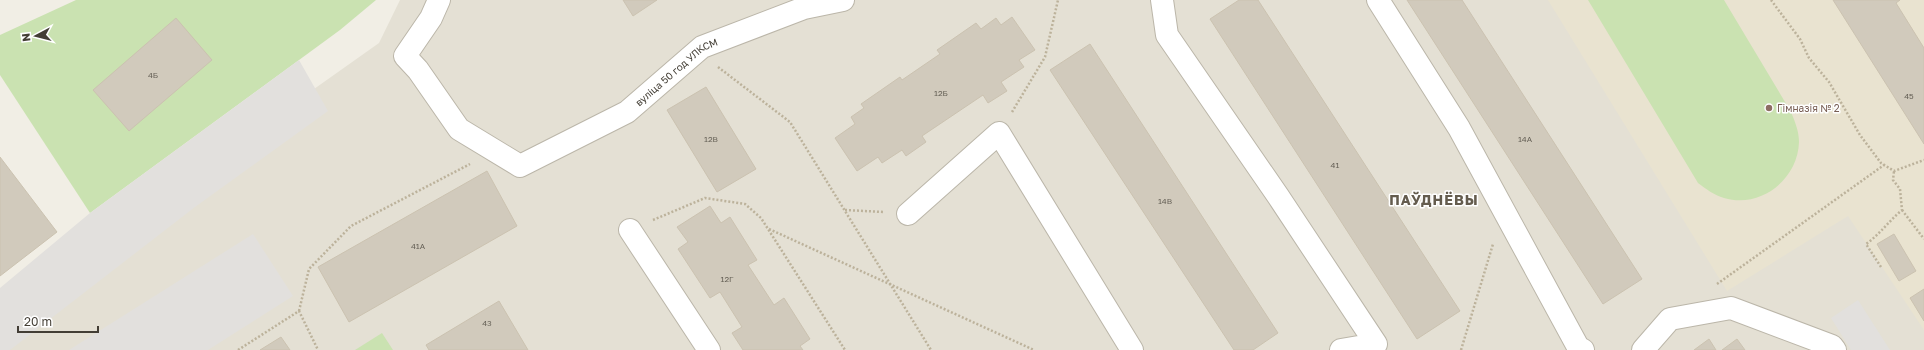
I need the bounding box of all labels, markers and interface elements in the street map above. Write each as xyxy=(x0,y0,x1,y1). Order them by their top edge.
north arrow xyxy=(16,16,56,56)
text: N xyxy=(19,32,33,42)
street label: вуліца 50 год УЛКСМ xyxy=(633,36,719,108)
house number: 4Б xyxy=(148,70,158,80)
house number: 12Б xyxy=(934,88,948,98)
house number: 45 xyxy=(1904,91,1914,101)
place label: Гімназія № 2 xyxy=(1777,102,1840,114)
marker: Гімназія № 2 xyxy=(1764,103,1774,113)
house number: 12В xyxy=(704,134,718,144)
house number: 14А xyxy=(1518,134,1533,144)
house number: 41 xyxy=(1331,160,1339,170)
district label: ПАЎДНЁВЫ xyxy=(1389,191,1479,208)
house number: 14В xyxy=(1158,196,1172,206)
house number: 41А xyxy=(411,241,426,251)
house number: 12Г xyxy=(721,274,734,284)
scale bar xyxy=(18,308,98,334)
text: 20 m xyxy=(24,314,52,329)
house number: 43 xyxy=(482,318,492,328)

